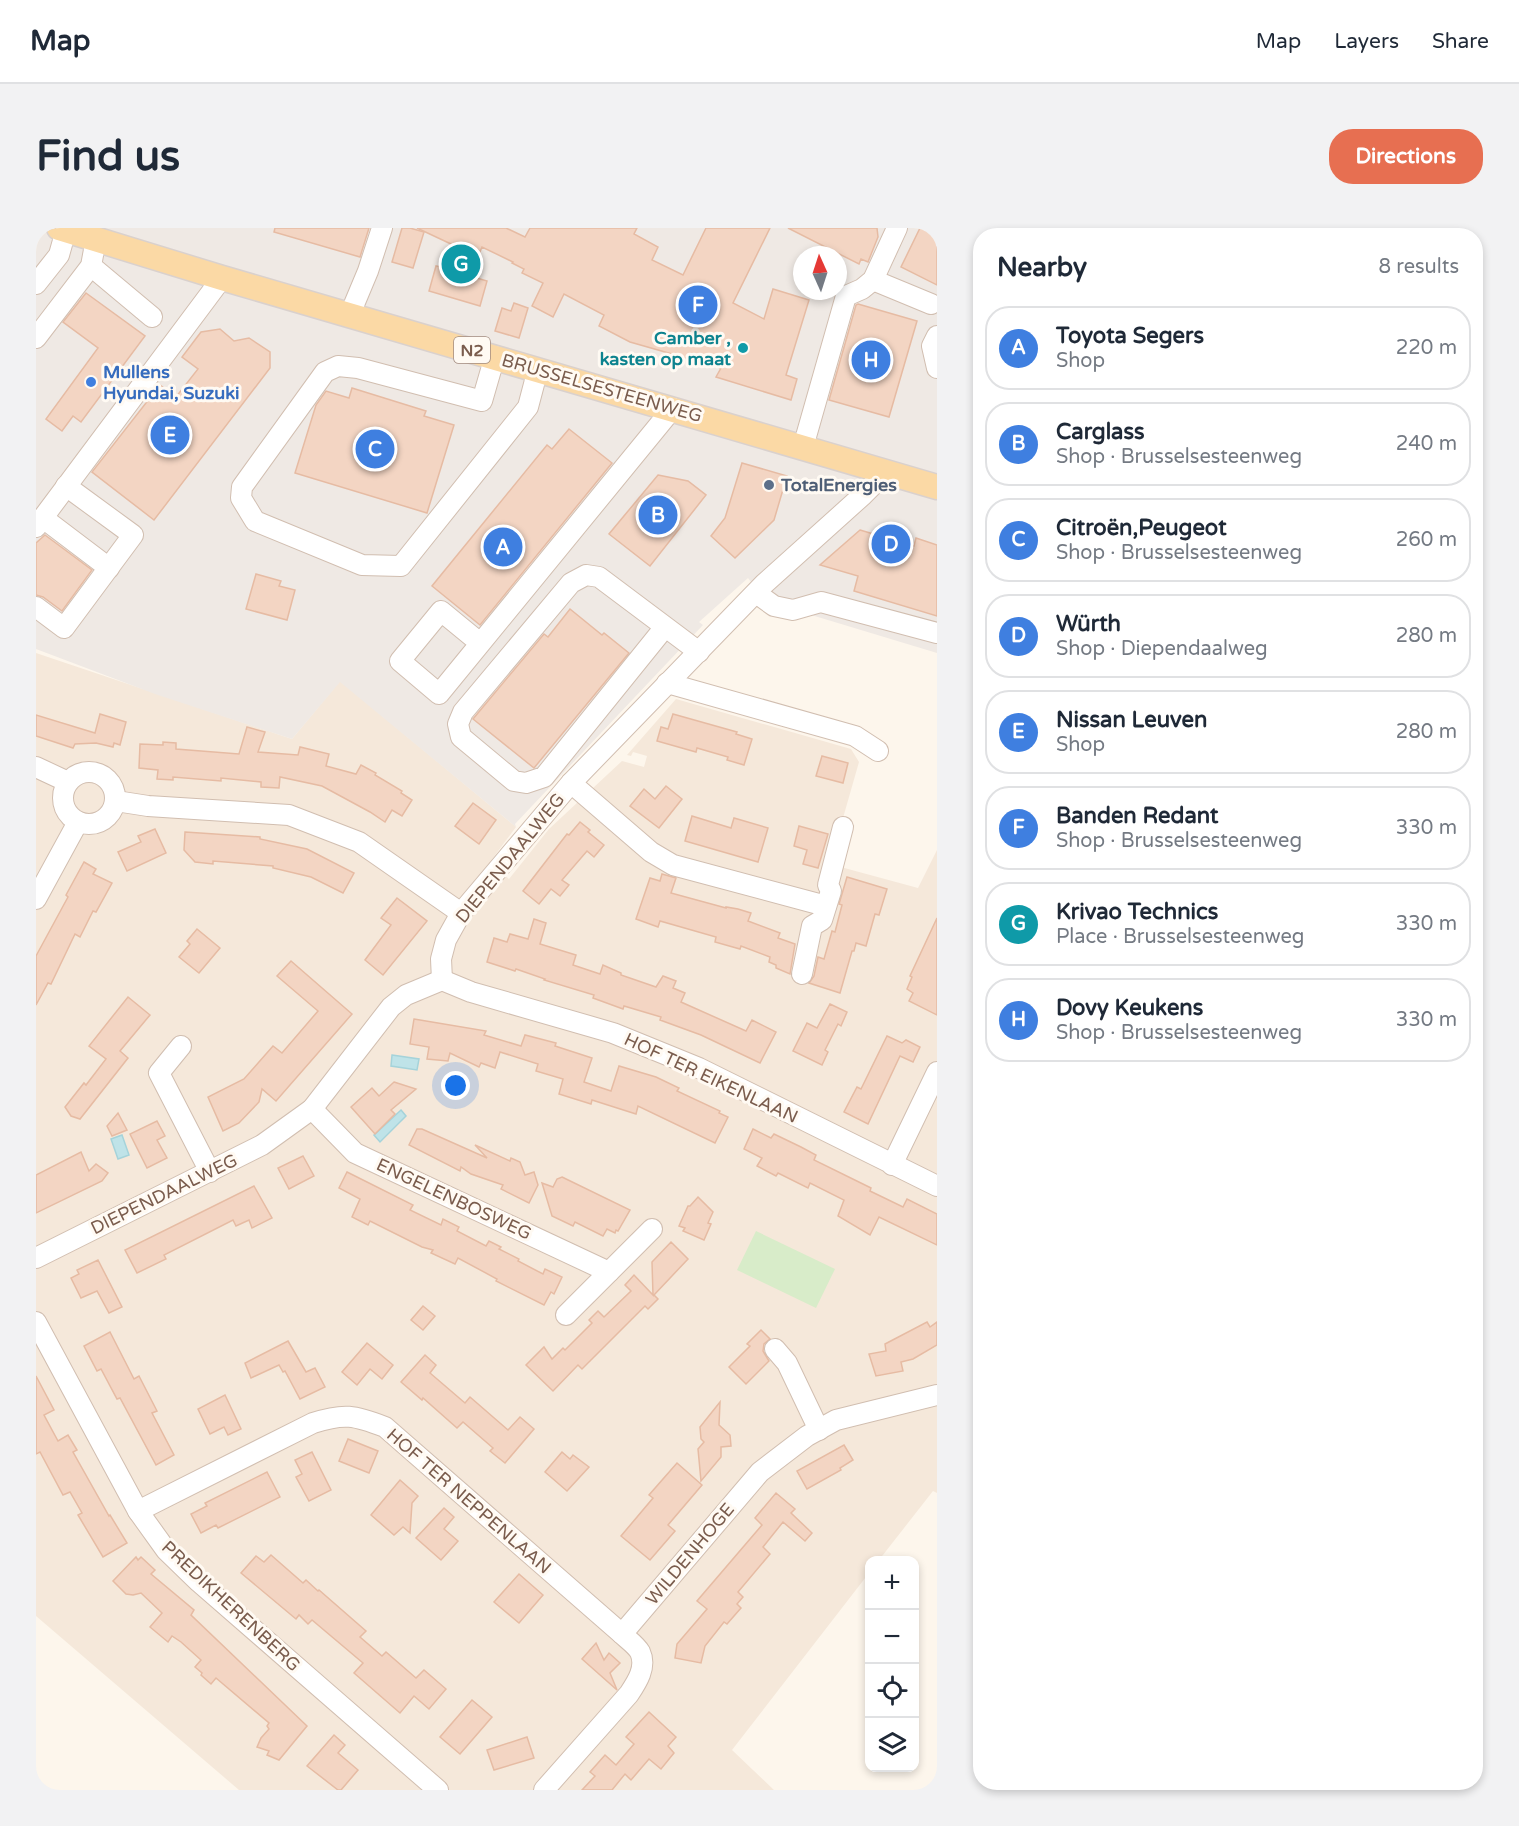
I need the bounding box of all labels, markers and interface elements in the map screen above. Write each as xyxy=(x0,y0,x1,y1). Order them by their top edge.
text: Map xyxy=(30,24,90,58)
text: Map xyxy=(1256,29,1301,54)
text: Layers xyxy=(1334,29,1399,54)
text: Share xyxy=(1432,29,1489,54)
button: Directions xyxy=(1329,129,1483,184)
text: Find us xyxy=(36,131,180,182)
pin: G xyxy=(442,242,480,286)
north arrow xyxy=(793,246,847,300)
text: Nearby xyxy=(997,252,1087,283)
text: 8 results xyxy=(1379,255,1459,279)
pin: F xyxy=(678,282,718,328)
text: Toyota Segers xyxy=(1056,323,1204,349)
place label: Camber , kasten op maat xyxy=(600,327,731,370)
text: A xyxy=(1011,336,1026,360)
text: 220 m xyxy=(1396,336,1457,360)
road number: N2 xyxy=(454,337,490,363)
pin: H xyxy=(852,338,890,382)
marker: Camber , kasten op maat xyxy=(736,341,750,355)
street label: BRUSSELSESTEENWEG xyxy=(499,349,705,427)
text: Shop xyxy=(1056,349,1105,373)
place label: Mullens Hyundai, Suzuki xyxy=(103,361,239,404)
marker: Mullens Hyundai, Suzuki xyxy=(84,375,98,389)
pin: E xyxy=(150,412,190,458)
text: Carglass xyxy=(1056,419,1145,445)
pin: C xyxy=(356,426,394,472)
text: B xyxy=(1012,432,1025,456)
text: 240 m xyxy=(1396,432,1457,456)
text: Shop · Brusselsesteenweg xyxy=(1056,445,1302,469)
place label: TotalEnergies xyxy=(780,474,897,496)
marker: TotalEnergies xyxy=(762,478,776,492)
pin: B xyxy=(638,492,678,538)
text: Citroën,Peugeot xyxy=(1056,515,1227,541)
pin: D xyxy=(872,522,910,566)
pin: A xyxy=(484,524,522,570)
text: C xyxy=(1012,528,1025,552)
text: 260 m xyxy=(1396,528,1457,552)
text: Shop · Brusselsesteenweg xyxy=(1056,541,1302,565)
text: Würth xyxy=(1056,611,1121,637)
text: D xyxy=(1011,624,1026,648)
text: 280 m xyxy=(1396,624,1457,648)
text: Shop · Diependaalweg xyxy=(1056,637,1268,661)
text: Nissan Leuven xyxy=(1056,707,1207,733)
text: E xyxy=(1012,720,1025,744)
text: 280 m xyxy=(1396,720,1457,744)
text: Shop xyxy=(1056,733,1105,757)
street label: DIEPENDAALWEG xyxy=(451,789,569,927)
text: Banden Redant xyxy=(1056,803,1218,829)
text: F xyxy=(1012,816,1025,840)
text: 330 m xyxy=(1396,816,1457,840)
text: Shop · Brusselsesteenweg xyxy=(1056,829,1302,853)
text: Krivao Technics xyxy=(1056,899,1218,925)
text: G xyxy=(1011,912,1026,936)
text: 330 m xyxy=(1396,912,1457,936)
text: Place · Brusselsesteenweg xyxy=(1056,925,1304,949)
text: Dovy Keukens xyxy=(1056,995,1203,1021)
text: H xyxy=(1011,1008,1026,1032)
text: 330 m xyxy=(1396,1008,1457,1032)
text: Shop · Brusselsesteenweg xyxy=(1056,1021,1302,1045)
street label: HOF TER EIKENLAAN xyxy=(621,1028,801,1128)
your location xyxy=(441,1071,470,1100)
street label: DIEPENDAALWEG xyxy=(87,1149,241,1239)
street label: ENGELENBOSWEG xyxy=(373,1153,535,1245)
street label: HOF TER NEPPENLAAN xyxy=(382,1424,556,1578)
street label: WILDENHOGE xyxy=(641,1498,739,1610)
street label: PREDIKHERENBERG xyxy=(157,1536,305,1676)
map controls xyxy=(865,1556,919,1772)
button: + xyxy=(865,1556,919,1610)
button: − xyxy=(865,1610,919,1664)
button: locate xyxy=(865,1664,919,1718)
button: layers xyxy=(865,1718,919,1772)

